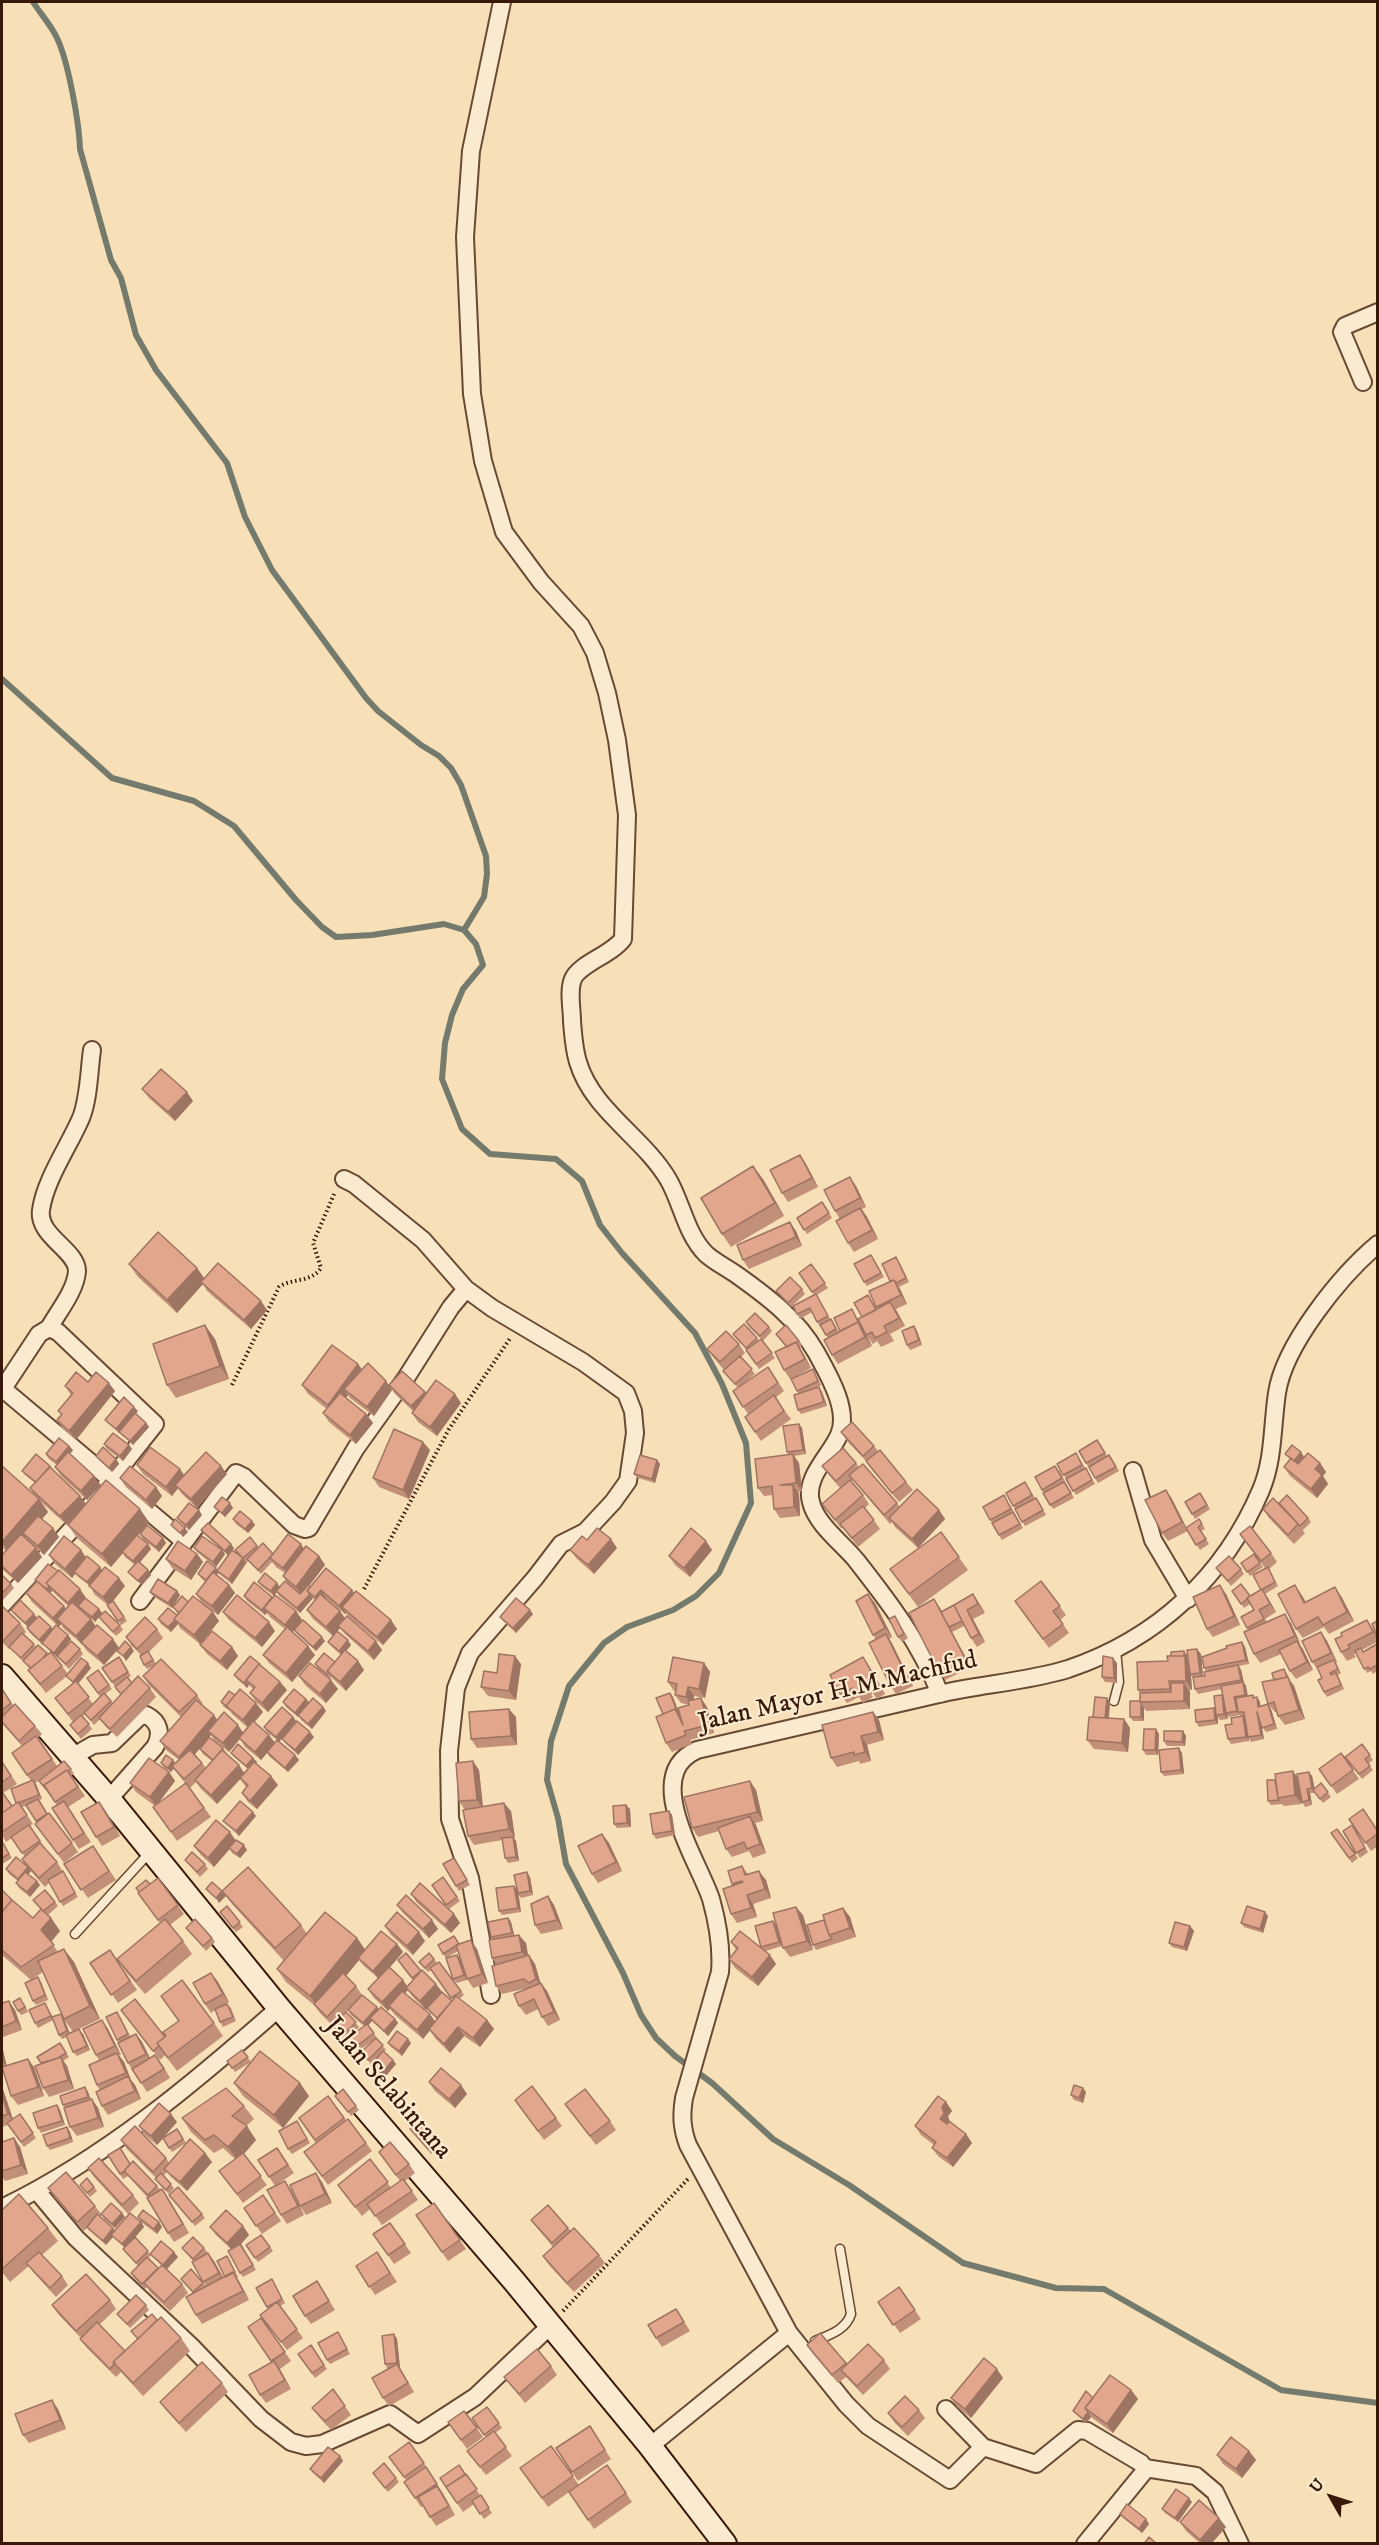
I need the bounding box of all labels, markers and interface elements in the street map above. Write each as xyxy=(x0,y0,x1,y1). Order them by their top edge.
street label: Jalan Mayor H.M.Machfud xyxy=(696,1646,980,1740)
street label: Jalan Selabintana xyxy=(317,2011,457,2167)
north arrow xyxy=(1301,2467,1361,2527)
text: U xyxy=(1305,2475,1329,2497)

